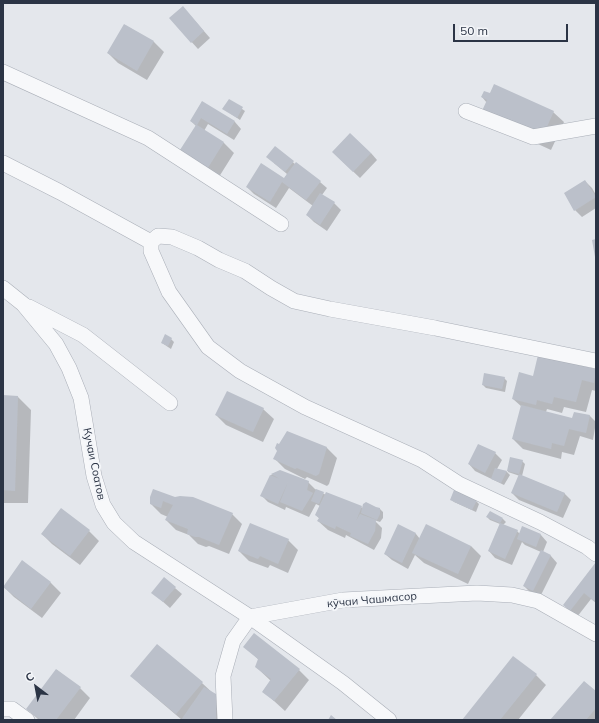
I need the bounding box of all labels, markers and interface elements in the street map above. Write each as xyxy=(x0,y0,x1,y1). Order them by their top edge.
scale bar xyxy=(455,16,570,42)
text: 50 m xyxy=(460,23,488,38)
street label: Кучаи Соатов xyxy=(80,427,108,501)
street label: кӯчаи Чашмасор xyxy=(326,589,418,611)
north arrow xyxy=(16,667,56,707)
text: С xyxy=(23,669,37,685)

